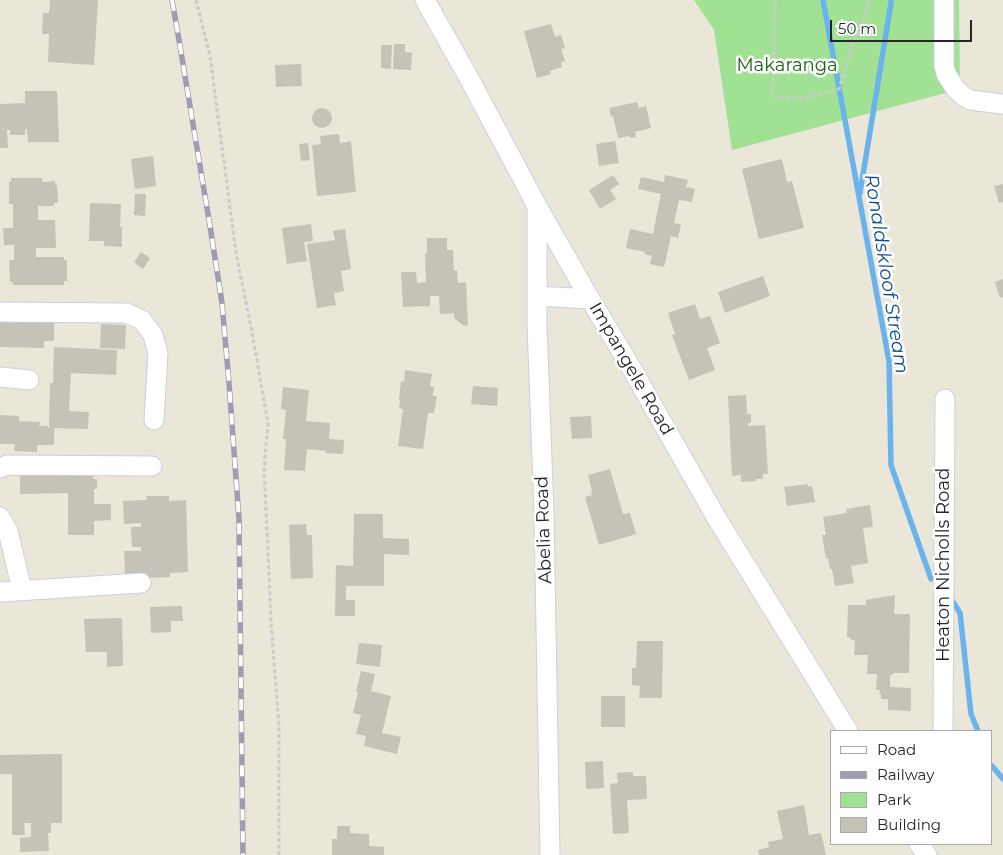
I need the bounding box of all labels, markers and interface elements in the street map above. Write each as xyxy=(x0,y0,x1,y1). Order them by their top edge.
scale bar xyxy=(833,10,976,42)
text: 50 m xyxy=(838,19,876,38)
park label: Makaranga xyxy=(736,55,838,77)
water label: Ronaldskloof Stream xyxy=(859,173,913,375)
street label: Impangele Road xyxy=(584,299,678,439)
street label: Heaton Nicholls Road xyxy=(933,468,955,662)
street label: Abelia Road xyxy=(531,476,557,584)
legend xyxy=(830,730,993,845)
text: Road xyxy=(877,740,916,759)
text: Railway xyxy=(877,765,934,784)
text: Park xyxy=(877,790,911,809)
text: Building xyxy=(877,815,941,834)

